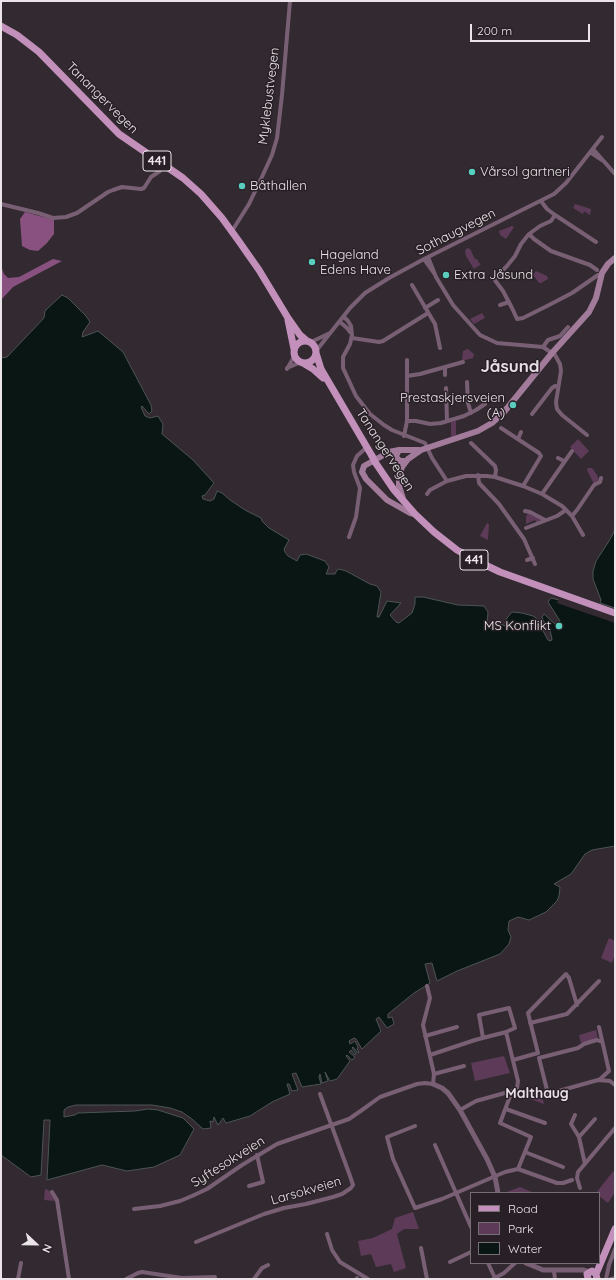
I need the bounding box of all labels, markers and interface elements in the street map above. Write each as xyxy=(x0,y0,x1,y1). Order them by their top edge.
scale bar xyxy=(472,16,592,42)
text: 200 m xyxy=(477,23,512,38)
street label: Myklebustvegen xyxy=(255,47,283,145)
street label: Tanangervegen xyxy=(63,59,141,137)
road number: 441 xyxy=(143,151,171,171)
place label: Vårsol gartneri xyxy=(480,164,570,180)
marker: Vårsol gartneri xyxy=(467,167,477,177)
place label: Båthallen xyxy=(250,178,307,194)
marker: Båthallen xyxy=(237,181,247,191)
street label: Sothaugvegen xyxy=(414,205,498,259)
place label: Hageland Edens Have xyxy=(320,247,391,278)
marker: Hageland Edens Have xyxy=(307,257,317,267)
place label: Extra Jåsund xyxy=(454,267,533,283)
marker: Extra Jåsund xyxy=(441,270,451,280)
district label: Jåsund xyxy=(480,357,540,377)
place label: Prestaskjersveien (A) xyxy=(400,390,505,421)
marker: Prestaskjersveien (A) xyxy=(508,400,518,410)
street label: Tanangervegen xyxy=(353,406,417,494)
road number: 441 xyxy=(460,550,488,570)
place label: MS Konflikt xyxy=(484,618,551,634)
marker: MS Konflikt xyxy=(554,621,564,631)
district label: Malthaug xyxy=(505,1086,569,1102)
street label: Syftesokveien xyxy=(188,1133,268,1191)
street label: Larsokveien xyxy=(269,1174,343,1208)
legend xyxy=(470,1192,600,1264)
text: Road xyxy=(508,1201,538,1216)
text: Park xyxy=(508,1221,533,1236)
north arrow xyxy=(16,1224,56,1264)
text: Water xyxy=(508,1241,542,1256)
text: N xyxy=(39,1242,55,1255)

